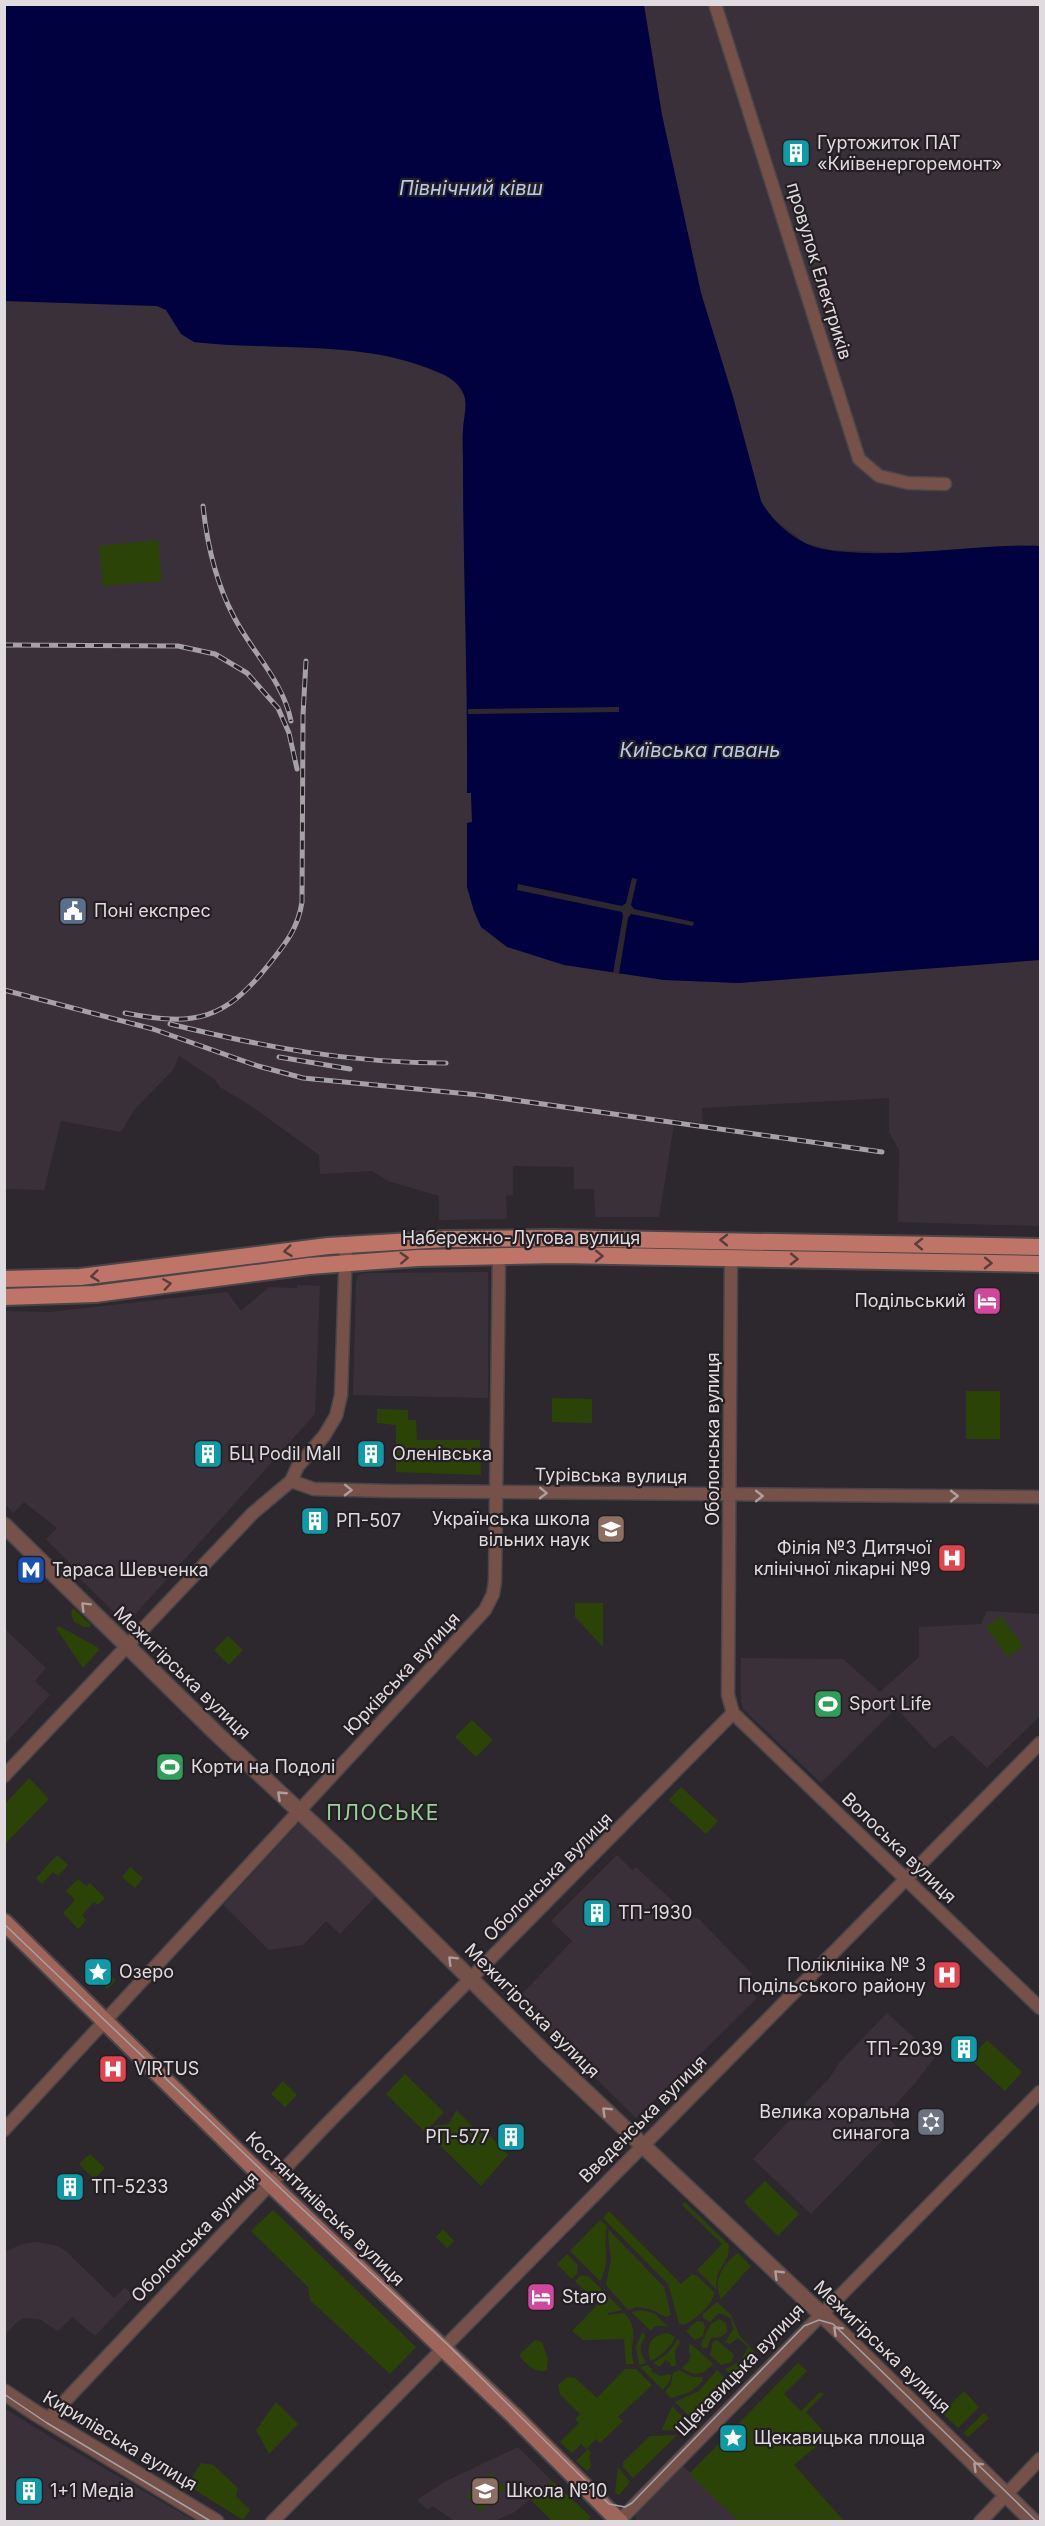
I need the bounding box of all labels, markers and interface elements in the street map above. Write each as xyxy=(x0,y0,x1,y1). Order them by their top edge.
place label: Гуртожиток ПАТ «Київенергоремонт» xyxy=(817,132,1002,174)
building icon: Гуртожиток ПАТ «Київенергоремонт» xyxy=(780,137,812,169)
water label: Північний ківш xyxy=(399,176,543,200)
street label: провулок Електриків xyxy=(783,180,856,362)
water label: Київська гавань xyxy=(619,738,781,762)
public building icon: Поні експрес xyxy=(57,895,89,927)
place label: Поні експрес xyxy=(94,900,211,921)
street label: Набережно-Лугова вулиця xyxy=(402,1227,640,1248)
one-way arrow xyxy=(720,1234,729,1246)
one-way arrow xyxy=(915,1238,924,1250)
one-way arrow xyxy=(284,1244,293,1256)
one-way arrow xyxy=(594,1250,603,1262)
one-way arrow xyxy=(399,1252,408,1265)
one-way arrow xyxy=(789,1253,798,1265)
one-way arrow xyxy=(984,1257,993,1269)
one-way arrow xyxy=(90,1269,99,1282)
one-way arrow xyxy=(163,1278,172,1291)
hotel icon: Подільський xyxy=(971,1285,1003,1317)
place label: Подільський xyxy=(854,1290,966,1311)
street label: Оболонська вулиця xyxy=(702,1352,723,1526)
building icon: БЦ Podil Mall xyxy=(192,1438,224,1470)
building icon: Оленівська xyxy=(355,1438,387,1470)
place label: БЦ Podil Mall xyxy=(229,1443,341,1464)
place label: Оленівська xyxy=(392,1443,492,1464)
street label: Турівська вулиця xyxy=(535,1464,687,1487)
one-way arrow xyxy=(343,1484,352,1497)
one-way arrow xyxy=(538,1486,547,1499)
one-way arrow xyxy=(754,1490,763,1502)
one-way arrow xyxy=(949,1490,958,1503)
building icon: РП-507 xyxy=(299,1505,331,1537)
place label: Українська школа вільних наук xyxy=(432,1508,590,1550)
place label: РП-507 xyxy=(336,1510,401,1531)
school or university icon: Українська школа вільних наук xyxy=(595,1513,627,1545)
place label: Філія №3 Дитячої клінічної лікарні №9 xyxy=(754,1537,933,1579)
hospital icon: Філія №3 Дитячої клінічної лікарні №9 xyxy=(936,1542,968,1574)
metro station icon: Тараса Шевченка xyxy=(15,1554,47,1586)
place label: Тараса Шевченка xyxy=(52,1559,209,1580)
one-way arrow xyxy=(82,1602,93,1613)
street label: Межигірська вулиця xyxy=(110,1602,255,1743)
street label: Юрківська вулиця xyxy=(339,1608,464,1739)
sports icon: Sport Life xyxy=(812,1688,844,1720)
place label: Sport Life xyxy=(849,1693,932,1714)
sports icon: Корти на Подолі xyxy=(154,1751,186,1783)
place label: Корти на Подолі xyxy=(191,1756,335,1777)
street label: Волоська вулиця xyxy=(838,1788,961,1907)
one-way arrow xyxy=(278,1791,288,1802)
district label: ПЛОСЬКЕ xyxy=(326,1800,440,1825)
street label: Оболонська вулиця xyxy=(479,1808,616,1945)
building icon: ТП-1930 xyxy=(581,1897,613,1929)
place label: ТП-1930 xyxy=(618,1902,692,1923)
street label: Межигірська вулиця xyxy=(461,1939,604,2082)
place label: Поліклініка № 3 Подільського району xyxy=(738,1954,926,1996)
place icon: Озеро xyxy=(82,1956,114,1988)
one-way arrow xyxy=(448,1956,459,1966)
hospital icon: Поліклініка № 3 Подільського району xyxy=(931,1959,963,1991)
place label: Озеро xyxy=(119,1961,174,1982)
building icon: ТП-2039 xyxy=(948,2033,980,2065)
place label: ТП-2039 xyxy=(866,2038,943,2059)
street label: Введенська вулиця xyxy=(575,2051,711,2187)
hospital icon: VIRTUS xyxy=(97,2053,129,2085)
place label: VIRTUS xyxy=(134,2058,199,2079)
place label: Велика хоральна синагога xyxy=(759,2101,910,2143)
synagogue icon: Велика хоральна синагога xyxy=(915,2106,947,2138)
one-way arrow xyxy=(603,2107,613,2118)
building icon: РП-577 xyxy=(495,2121,527,2153)
place label: РП-577 xyxy=(425,2126,490,2147)
street label: Костянтинівська вулиця xyxy=(242,2127,409,2290)
street label: Оболонська вулиця xyxy=(127,2167,262,2306)
building icon: ТП-5233 xyxy=(54,2171,86,2203)
place label: ТП-5233 xyxy=(91,2176,168,2197)
one-way arrow xyxy=(775,2270,785,2281)
street label: Межигірська вулиця xyxy=(810,2276,955,2417)
hotel icon: Staro xyxy=(525,2281,557,2313)
place label: Staro xyxy=(562,2286,607,2307)
street label: Щекавицька вулиця xyxy=(671,2299,808,2440)
one-way arrow xyxy=(834,2326,844,2337)
street label: Кирилівська вулиця xyxy=(40,2386,201,2495)
place icon: Щекавицька площа xyxy=(717,2422,749,2454)
place label: Щекавицька площа xyxy=(754,2427,925,2448)
one-way arrow xyxy=(974,2462,984,2473)
building icon: 1+1 Медіа xyxy=(13,2475,45,2507)
school or university icon: Школа №10 xyxy=(469,2475,501,2507)
place label: 1+1 Медіа xyxy=(50,2480,134,2501)
place label: Школа №10 xyxy=(506,2480,607,2501)

